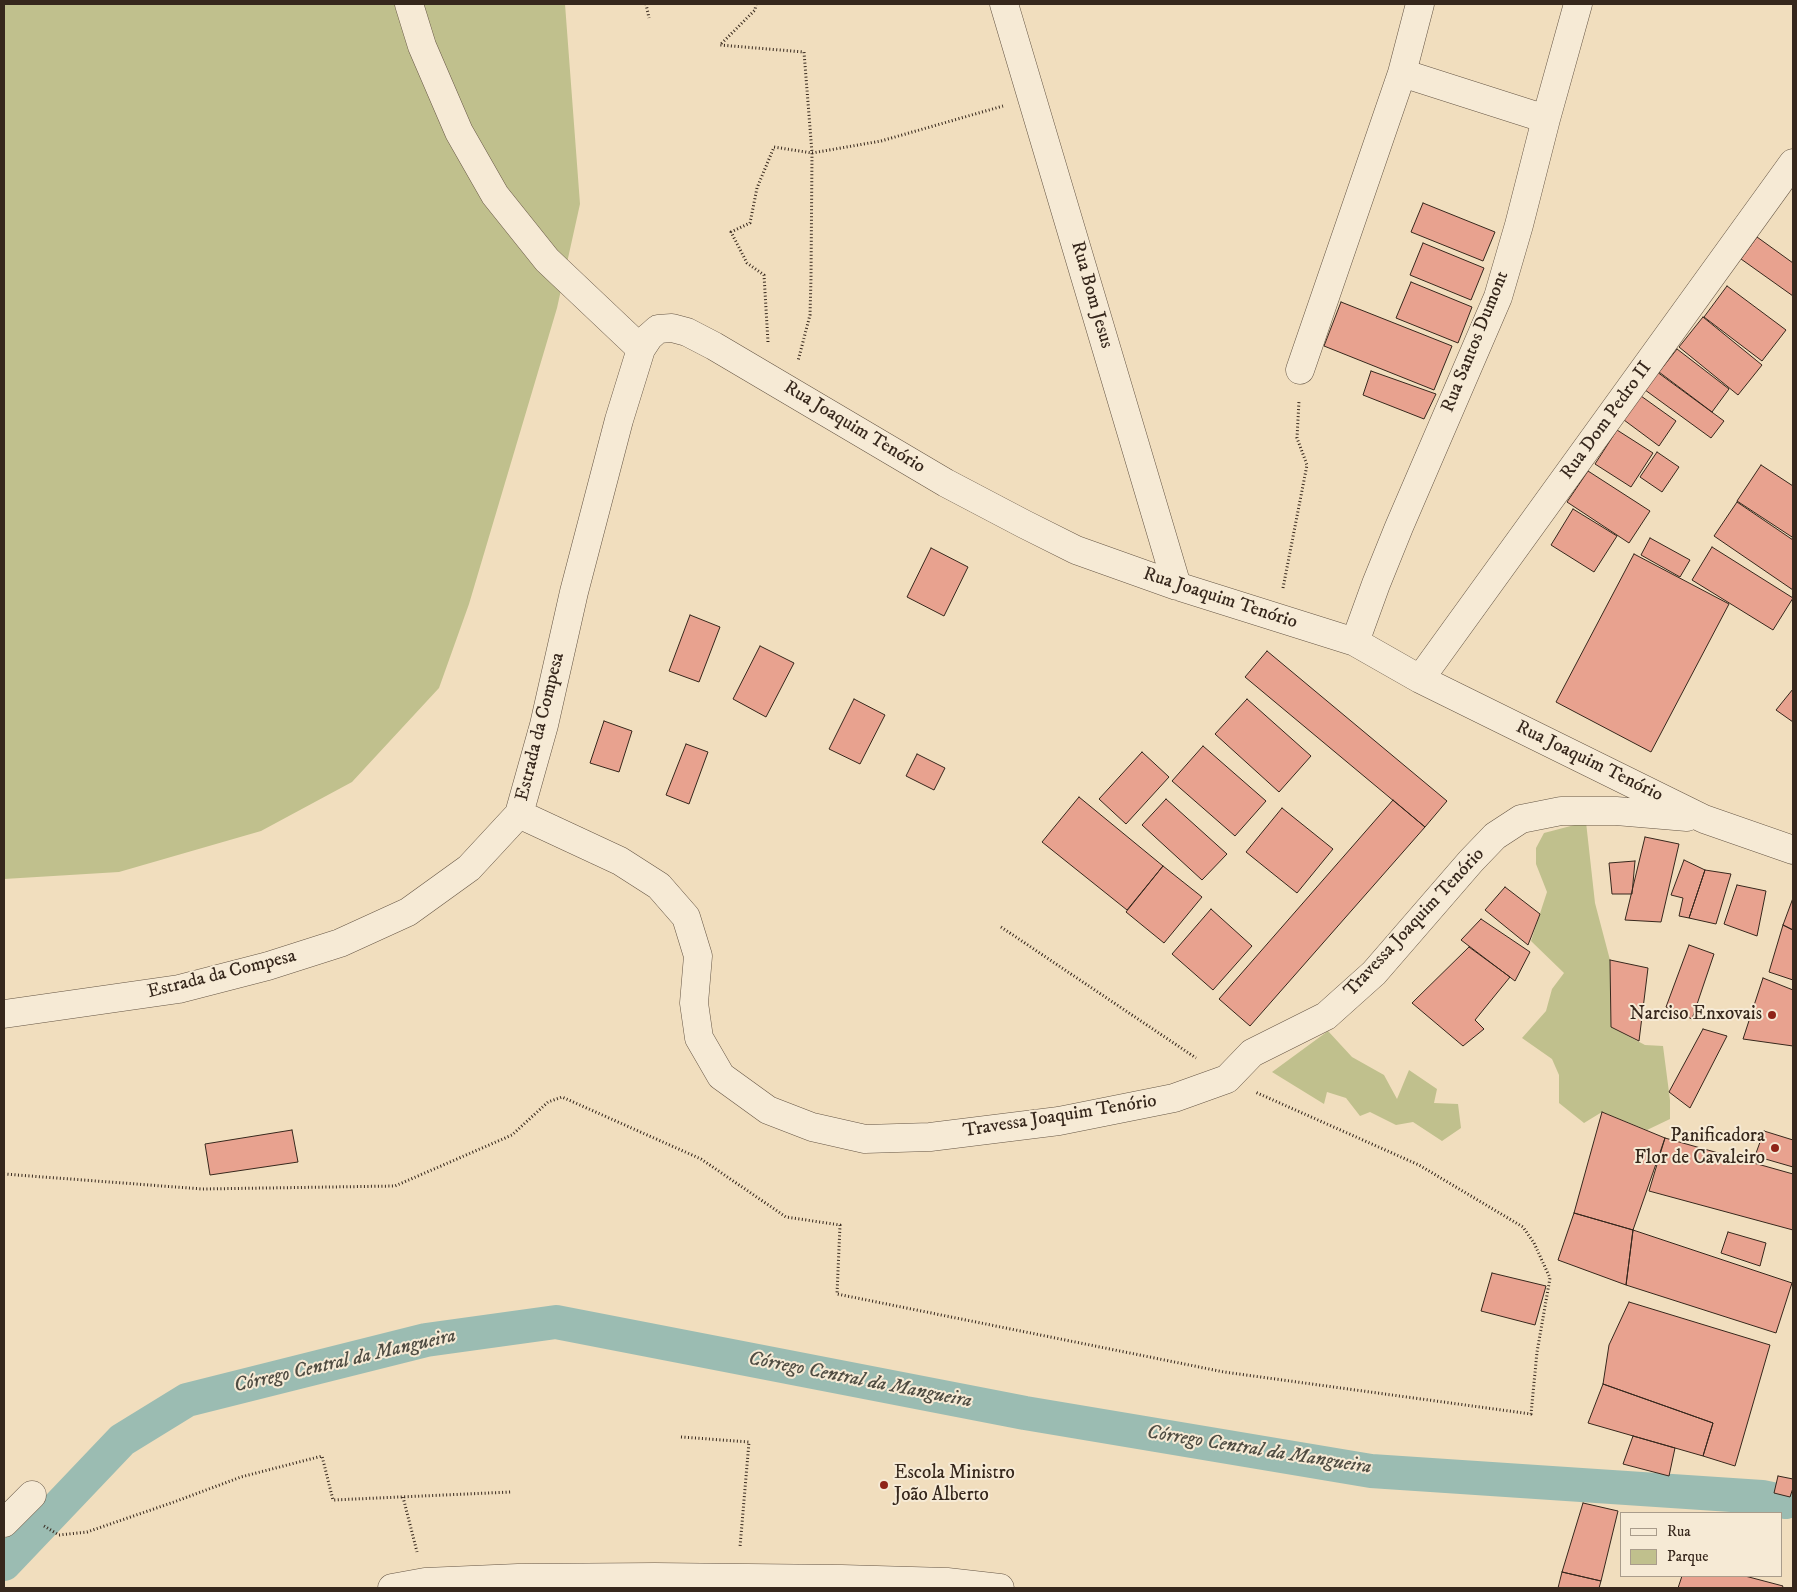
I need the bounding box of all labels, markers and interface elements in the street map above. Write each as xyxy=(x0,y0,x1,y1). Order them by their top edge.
street label: Rua Bom Jesus xyxy=(1065,239,1117,351)
street label: Rua Santos Dumont xyxy=(1437,268,1515,416)
street label: Rua Dom Pedro II xyxy=(1557,358,1657,484)
street label: Rua Joaquim Tenório xyxy=(779,377,929,479)
street label: Rua Joaquim Tenório xyxy=(1140,563,1300,635)
street label: Estrada da Compesa xyxy=(512,650,570,804)
street label: Rua Joaquim Tenório xyxy=(1512,716,1666,808)
street label: Travessa Joaquim Tenório xyxy=(1340,844,1490,1002)
street label: Estrada da Compesa xyxy=(145,946,299,1004)
place label: Narciso Enxovais xyxy=(1629,1004,1762,1026)
marker: Narciso Enxovais xyxy=(1766,1009,1778,1021)
street label: Travessa Joaquim Tenório xyxy=(962,1090,1158,1144)
place label: Panificadora Flor de Cavaleiro xyxy=(1634,1126,1765,1170)
marker: Panificadora Flor de Cavaleiro xyxy=(1769,1142,1781,1154)
water label: Córrego Central da Mangueira xyxy=(232,1325,458,1399)
water label: Córrego Central da Mangueira xyxy=(746,1348,974,1414)
water label: Córrego Central da Mangueira xyxy=(1145,1421,1373,1481)
place label: Escola Ministro João Alberto xyxy=(894,1463,1015,1507)
marker: Escola Ministro João Alberto xyxy=(878,1479,890,1491)
legend xyxy=(1620,1512,1782,1577)
text: Rua xyxy=(1667,1522,1691,1541)
text: Parque xyxy=(1667,1547,1708,1566)

